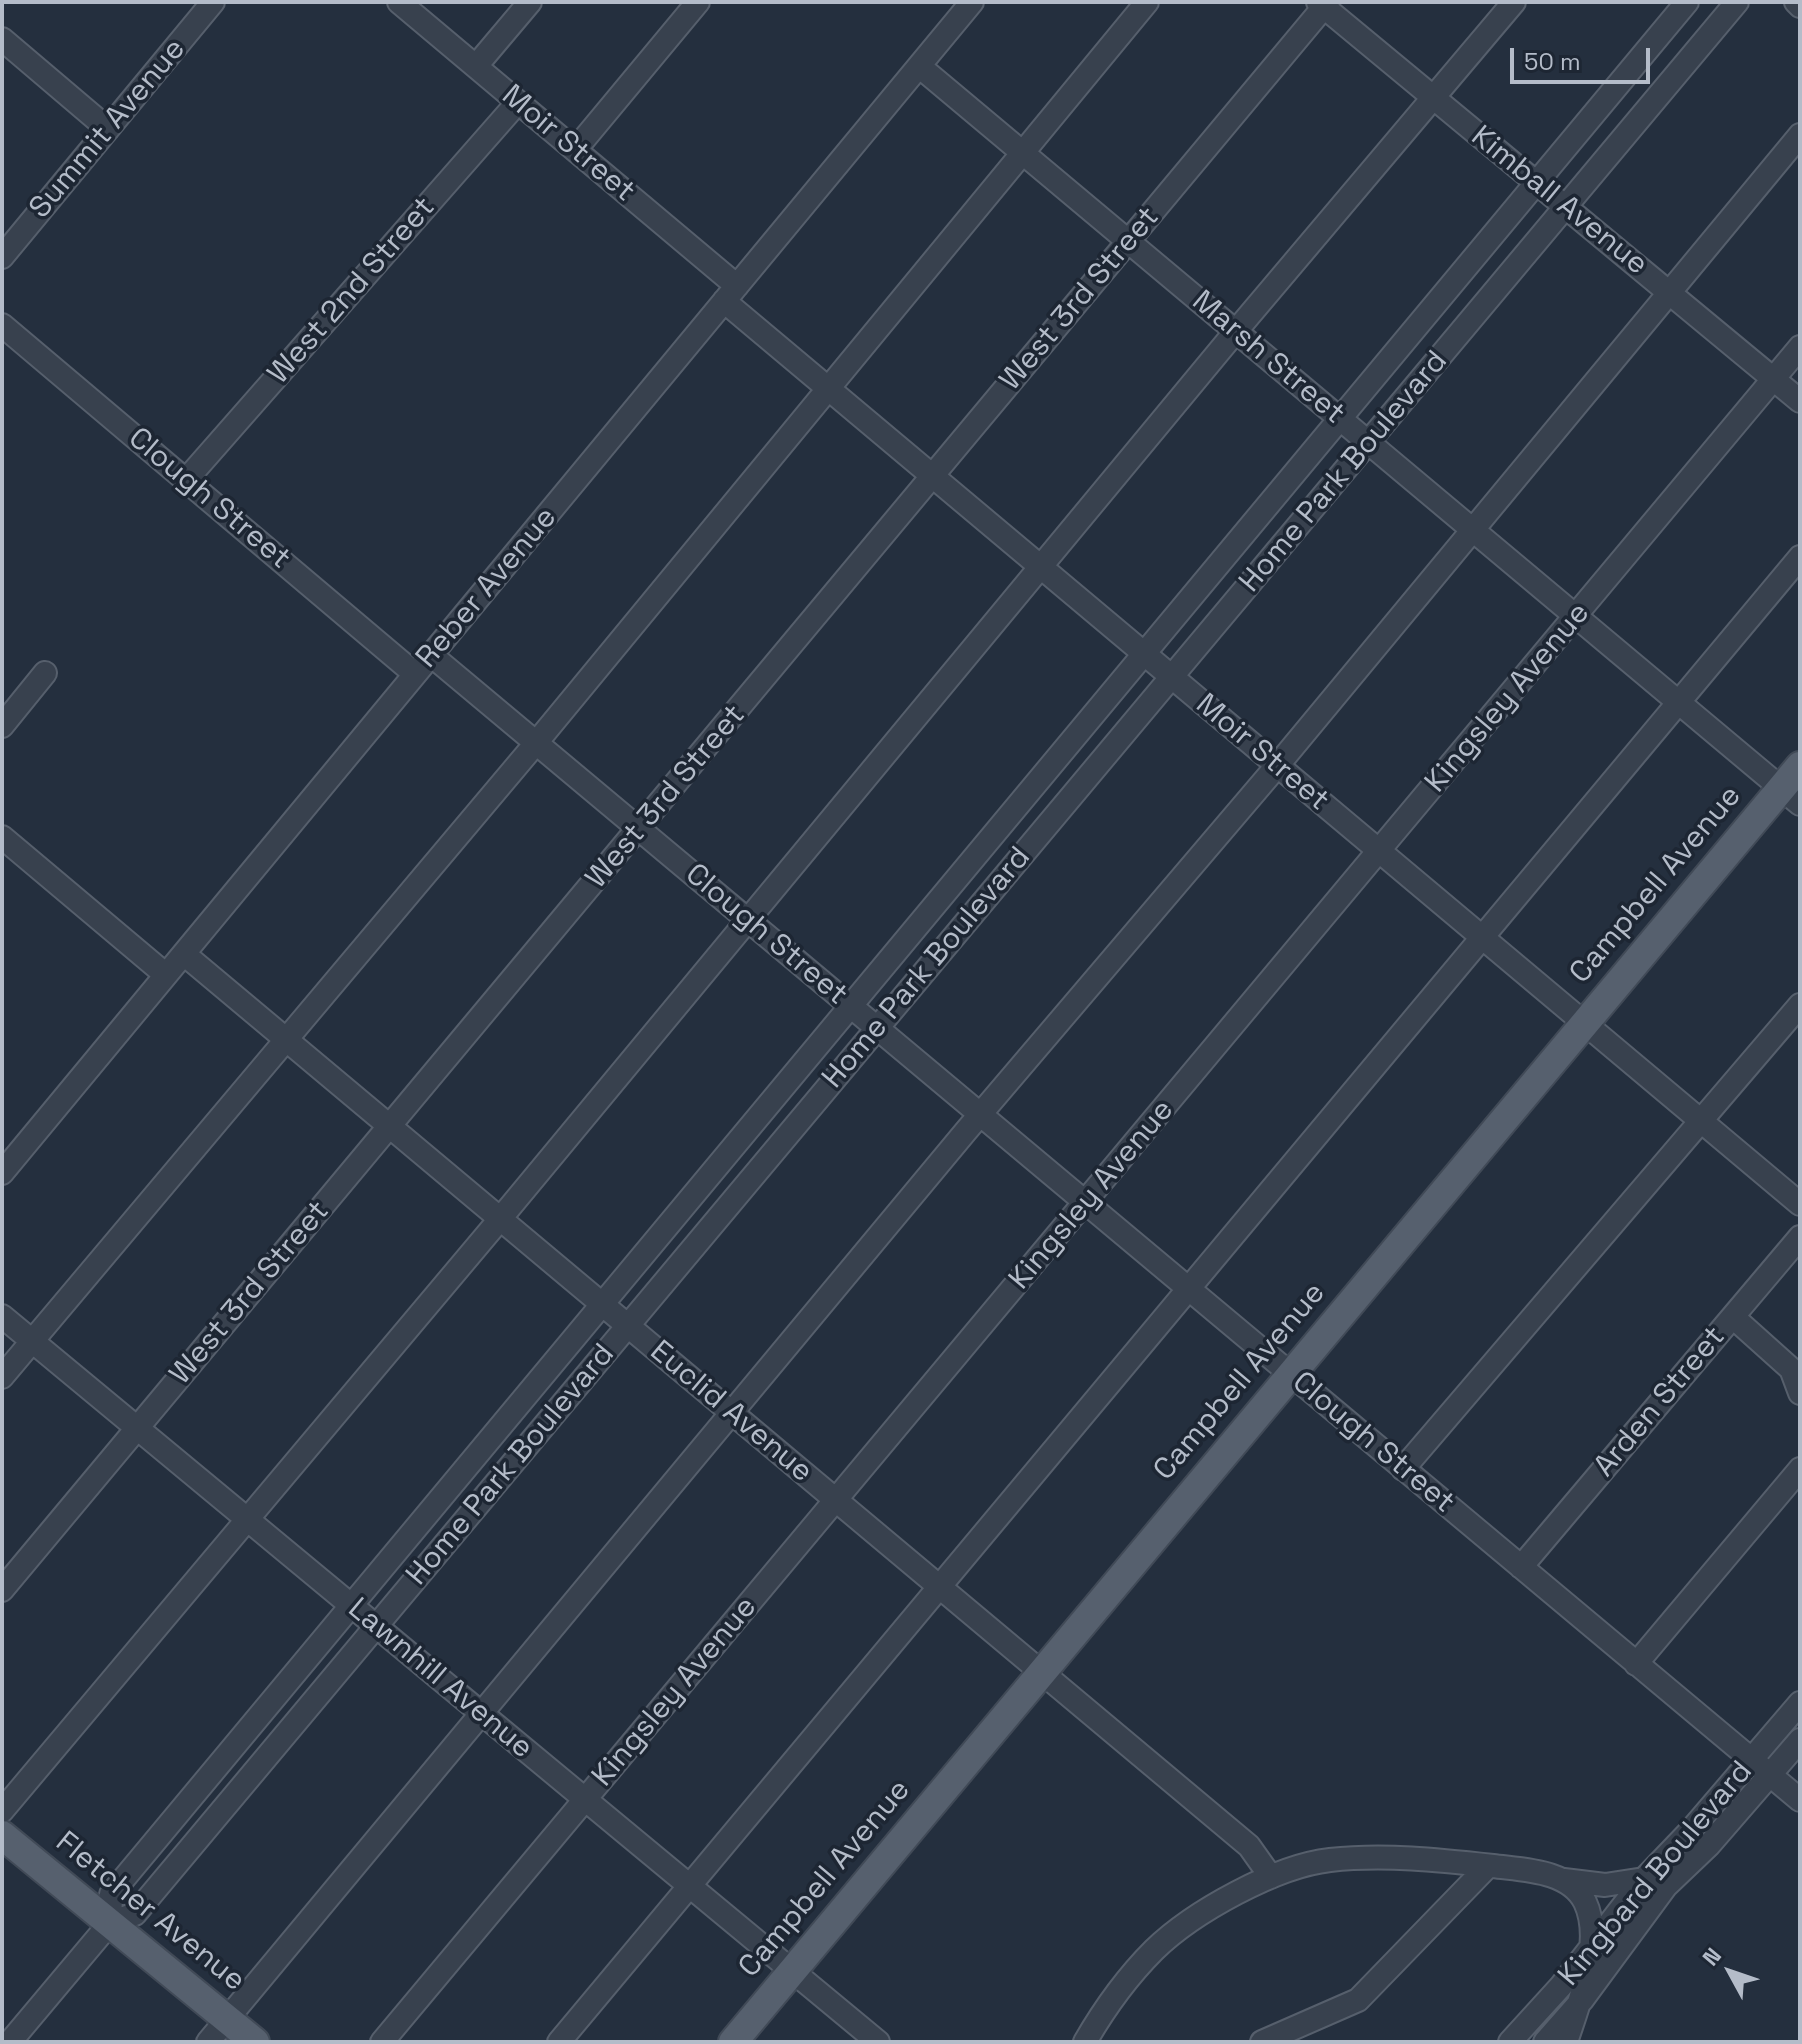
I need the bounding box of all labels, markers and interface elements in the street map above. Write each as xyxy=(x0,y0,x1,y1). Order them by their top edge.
street label: Summit Avenue xyxy=(22,32,194,226)
scale bar xyxy=(1514,32,1654,82)
text: 50 m xyxy=(1524,46,1581,77)
street label: Moir Street xyxy=(494,78,642,210)
street label: Kimball Avenue xyxy=(1464,119,1654,283)
street label: West 2nd Street xyxy=(261,190,443,392)
street label: West 3rd Street xyxy=(993,200,1167,398)
street label: Marsh Street xyxy=(1184,284,1352,432)
street label: Home Park Boulevard xyxy=(1233,344,1455,600)
street label: Clough Street xyxy=(121,421,297,577)
street label: Reber Avenue xyxy=(409,500,565,676)
street label: Kingsley Avenue xyxy=(1418,596,1598,800)
street label: Moir Street xyxy=(1188,687,1336,819)
street label: West 3rd Street xyxy=(579,698,753,896)
street label: Campbell Avenue xyxy=(1563,779,1749,991)
street label: Home Park Boulevard xyxy=(816,840,1038,1096)
street label: Clough Street xyxy=(678,857,854,1013)
street label: Kingsley Avenue xyxy=(1002,1093,1182,1297)
street label: West 3rd Street xyxy=(163,1194,337,1392)
street label: Campbell Avenue xyxy=(1147,1276,1333,1488)
street label: Arden Street xyxy=(1587,1320,1733,1484)
street label: Euclid Avenue xyxy=(642,1334,820,1490)
street label: Home Park Boulevard xyxy=(400,1337,622,1593)
street label: Clough Street xyxy=(1285,1365,1461,1521)
street label: Kingsley Avenue xyxy=(585,1590,765,1794)
street label: Lawnhill Avenue xyxy=(340,1591,540,1767)
street label: Kingbard Boulevard xyxy=(1552,1754,1760,1994)
street label: Campbell Avenue xyxy=(732,1773,918,1985)
street label: Fletcher Avenue xyxy=(48,1825,252,1999)
north arrow xyxy=(1690,1932,1770,2012)
text: N xyxy=(1696,1942,1727,1971)

